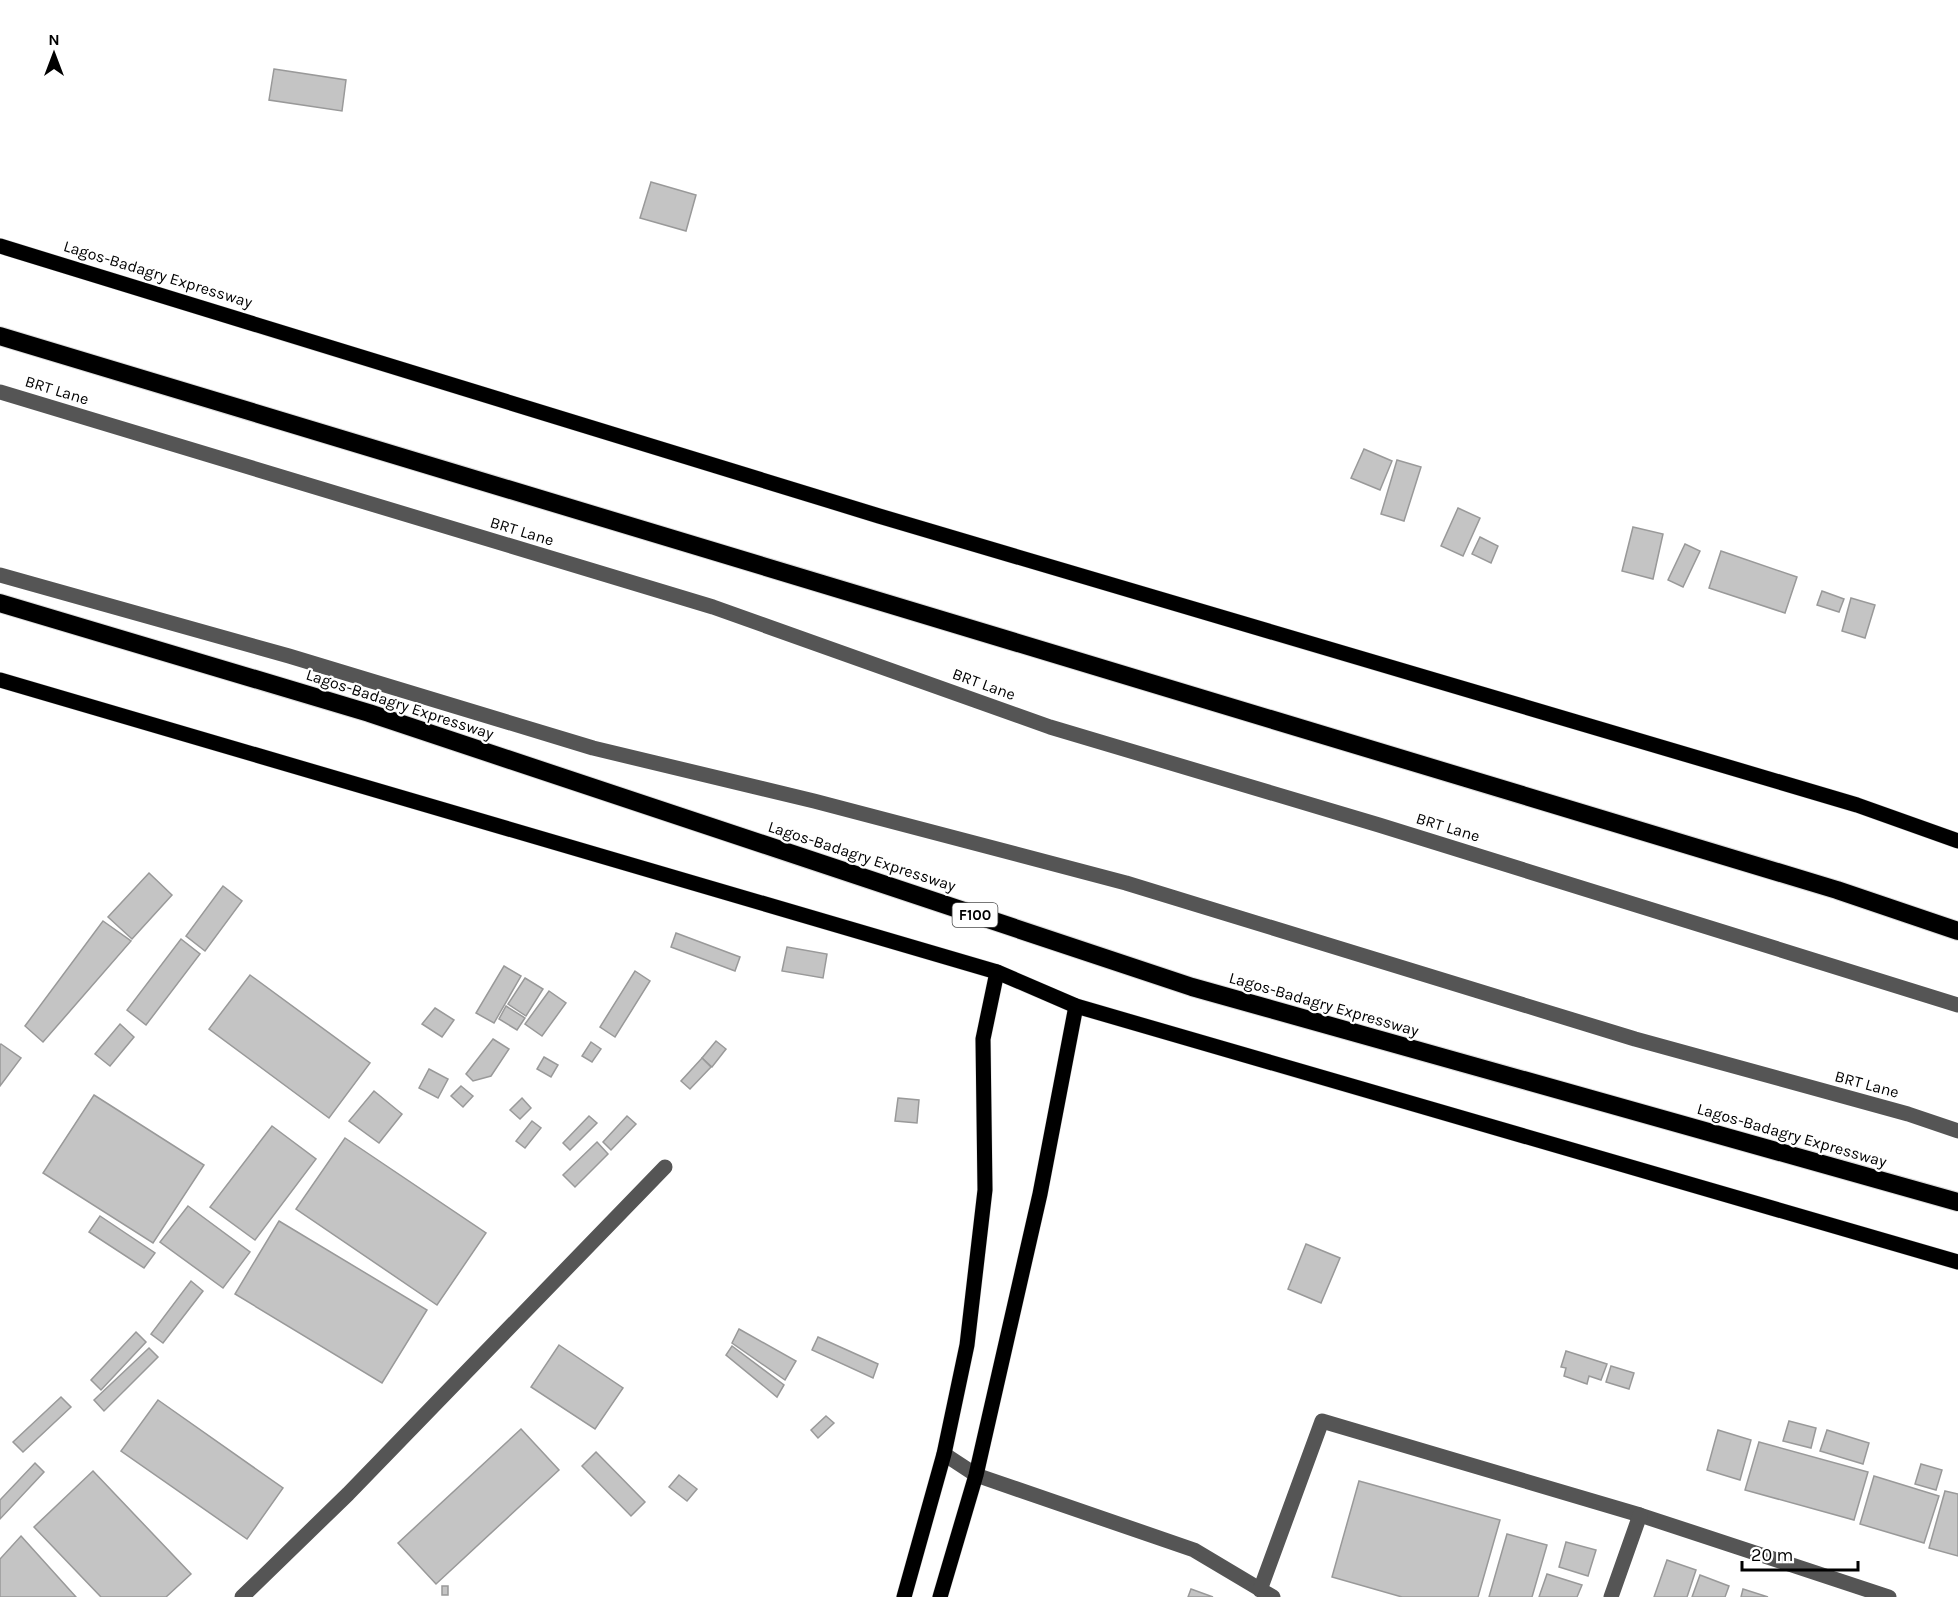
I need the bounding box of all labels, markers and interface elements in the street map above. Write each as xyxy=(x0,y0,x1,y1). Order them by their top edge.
north arrow xyxy=(24,24,84,84)
text: N xyxy=(48,30,60,49)
street label: Lagos-Badagry Expressway xyxy=(61,236,255,312)
street label: BRT Lane xyxy=(23,371,91,409)
street label: BRT Lane xyxy=(488,512,556,550)
street label: BRT Lane xyxy=(950,664,1018,704)
street label: Lagos-Badagry Expressway xyxy=(304,665,497,744)
street label: BRT Lane xyxy=(1414,808,1482,846)
street label: Lagos-Badagry Expressway xyxy=(766,817,959,896)
road number: F100 xyxy=(952,903,998,927)
street label: Lagos-Badagry Expressway xyxy=(1227,968,1422,1040)
street label: BRT Lane xyxy=(1833,1066,1901,1102)
street label: Lagos-Badagry Expressway xyxy=(1695,1099,1890,1171)
scale bar xyxy=(1742,1534,1858,1572)
text: 20 m xyxy=(1751,1544,1793,1566)

